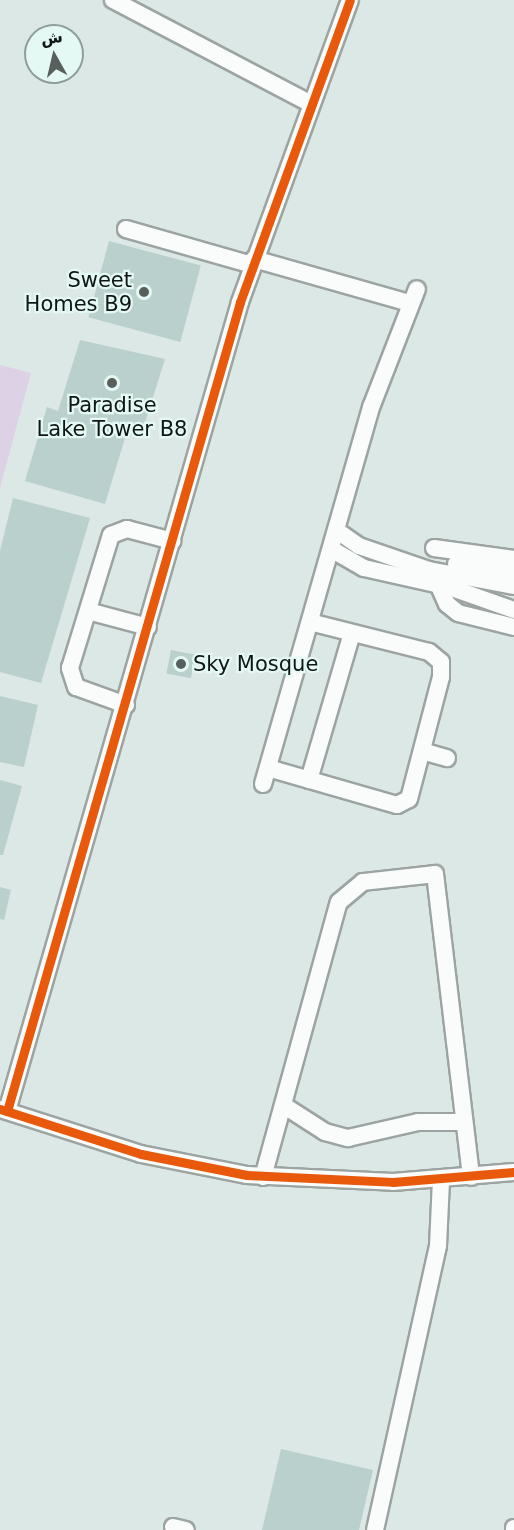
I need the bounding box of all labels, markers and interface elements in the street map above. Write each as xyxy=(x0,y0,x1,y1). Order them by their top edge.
north arrow xyxy=(24,24,84,84)
text: ش xyxy=(39,27,64,49)
place label: Sweet Homes B9 xyxy=(25,267,132,317)
marker: Sweet Homes B9 xyxy=(137,285,151,299)
marker: Paradise Lake Tower B8 xyxy=(105,376,119,390)
place label: Paradise Lake Tower B8 xyxy=(37,392,187,442)
place label: Sky Mosque xyxy=(193,651,318,677)
marker: Sky Mosque xyxy=(174,657,188,671)

